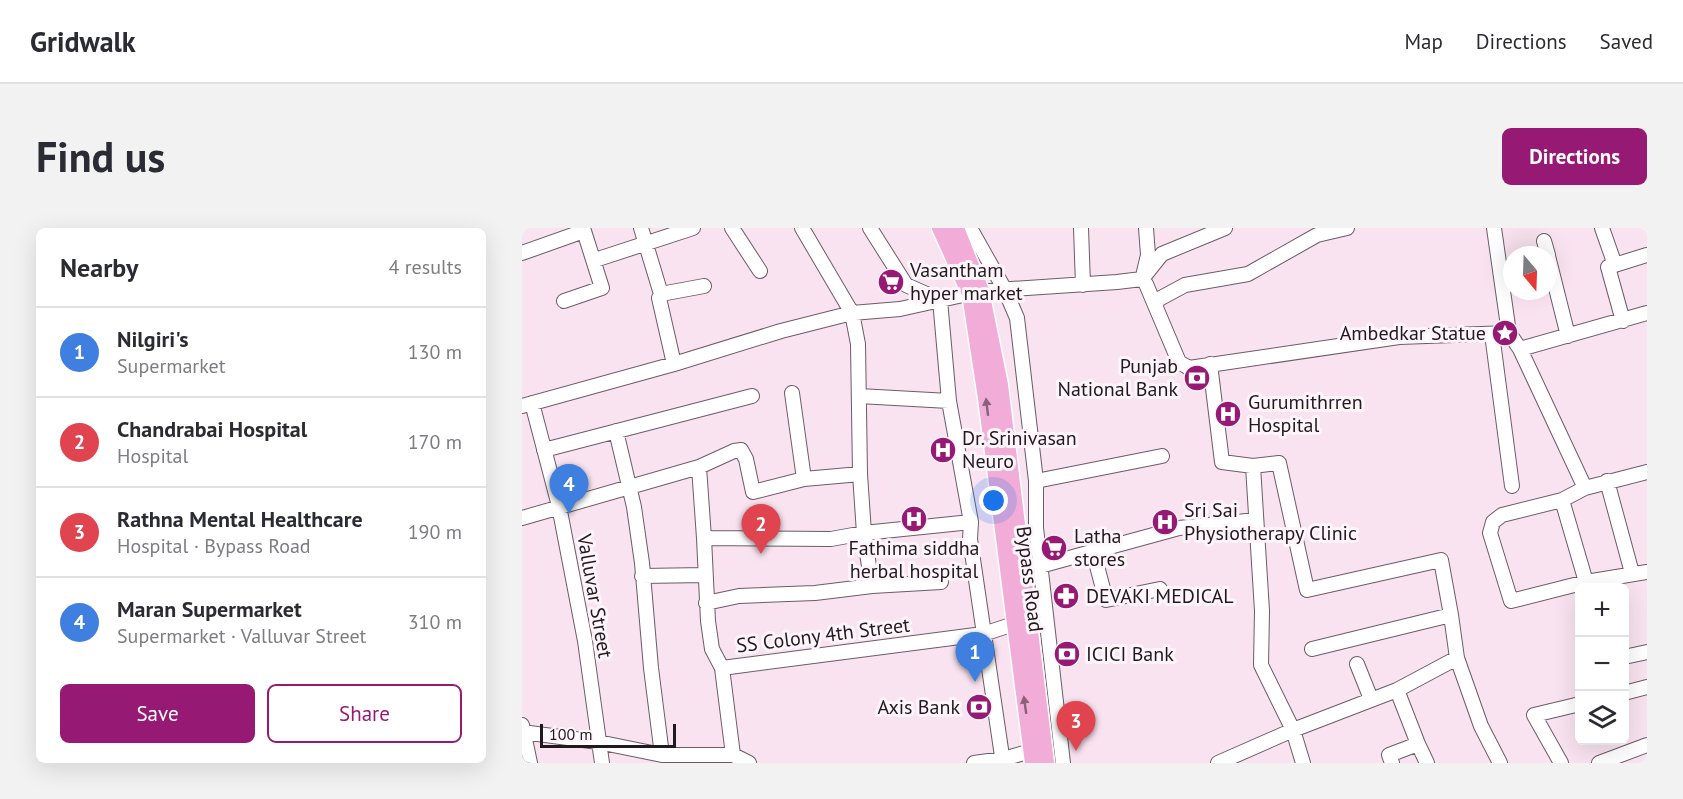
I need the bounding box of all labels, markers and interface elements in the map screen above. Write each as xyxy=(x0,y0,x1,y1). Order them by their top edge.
text: Gridwalk xyxy=(30,23,136,60)
text: Map xyxy=(1404,28,1443,55)
text: Directions xyxy=(1476,28,1567,55)
text: Saved xyxy=(1600,28,1653,55)
button: Directions xyxy=(1502,128,1647,185)
text: Find us xyxy=(36,129,165,184)
north arrow xyxy=(1503,246,1557,300)
text: Nearby xyxy=(60,251,138,284)
text: 4 results xyxy=(389,254,462,280)
place label: Vasantham hyper market xyxy=(909,257,1023,306)
supermarket icon: Vasantham hyper market xyxy=(876,267,906,297)
place icon: Ambedkar Statue xyxy=(1490,318,1520,348)
place label: Ambedkar Statue xyxy=(1340,320,1486,346)
text: Nilgiri's xyxy=(117,325,188,353)
text: 1 xyxy=(74,339,85,365)
text: 130 m xyxy=(408,339,462,365)
text: Supermarket xyxy=(117,353,225,379)
place label: Punjab National Bank xyxy=(1058,353,1178,402)
bank icon: Punjab National Bank xyxy=(1182,363,1212,393)
place label: Gurumithrren Hospital xyxy=(1248,389,1363,438)
one-way arrow xyxy=(982,398,992,417)
hospital icon: Gurumithrren Hospital xyxy=(1213,399,1243,429)
text: Chandrabai Hospital xyxy=(117,415,307,443)
place label: Dr. Srinivasan Neuro xyxy=(962,425,1077,474)
text: 2 xyxy=(74,429,85,455)
text: 170 m xyxy=(408,429,462,455)
hospital icon: Dr. Srinivasan Neuro xyxy=(928,435,958,465)
text: Hospital xyxy=(117,443,188,469)
pin: 4 xyxy=(550,464,588,514)
your location xyxy=(979,486,1008,515)
place label: Sri Sai Physiotherapy Clinic xyxy=(1184,497,1357,546)
pin: 2 xyxy=(742,504,780,554)
hospital icon: Fathima siddha herbal hospital xyxy=(899,504,929,534)
text: Rathna Mental Healthcare xyxy=(117,505,363,533)
hospital icon: Sri Sai Physiotherapy Clinic xyxy=(1150,507,1180,537)
text: 3 xyxy=(74,519,85,545)
text: 190 m xyxy=(408,519,462,545)
place label: Latha stores xyxy=(1074,523,1125,572)
street label: Bypass Road xyxy=(1011,525,1049,633)
street label: Valluvar Street xyxy=(571,531,619,660)
text: Hospital · Bypass Road xyxy=(117,533,311,559)
supermarket icon: Latha stores xyxy=(1039,533,1069,563)
place label: Fathima siddha herbal hospital xyxy=(849,535,980,584)
pharmacy icon: DEVAKI MEDICAL xyxy=(1051,581,1081,611)
place label: DEVAKI MEDICAL xyxy=(1086,583,1234,609)
map controls xyxy=(1575,583,1629,745)
button: + xyxy=(1575,583,1629,637)
text: Maran Supermarket xyxy=(117,595,302,623)
text: 4 xyxy=(74,609,85,635)
text: 310 m xyxy=(408,609,462,635)
street label: SS Colony 4th Street xyxy=(735,611,911,659)
text: Supermarket · Valluvar Street xyxy=(117,623,366,649)
pin: 1 xyxy=(956,632,994,682)
button: − xyxy=(1575,637,1629,691)
bank icon: ICICI Bank xyxy=(1052,639,1082,669)
place label: ICICI Bank xyxy=(1086,641,1174,667)
button: Save xyxy=(60,684,255,743)
button: Share xyxy=(267,684,462,743)
button: layers xyxy=(1575,691,1629,745)
bank icon: Axis Bank xyxy=(964,692,994,722)
place label: Axis Bank xyxy=(877,694,960,720)
one-way arrow xyxy=(1021,695,1030,714)
pin: 3 xyxy=(1056,702,1096,751)
scale bar xyxy=(540,721,676,748)
text: 100 m xyxy=(549,724,592,744)

